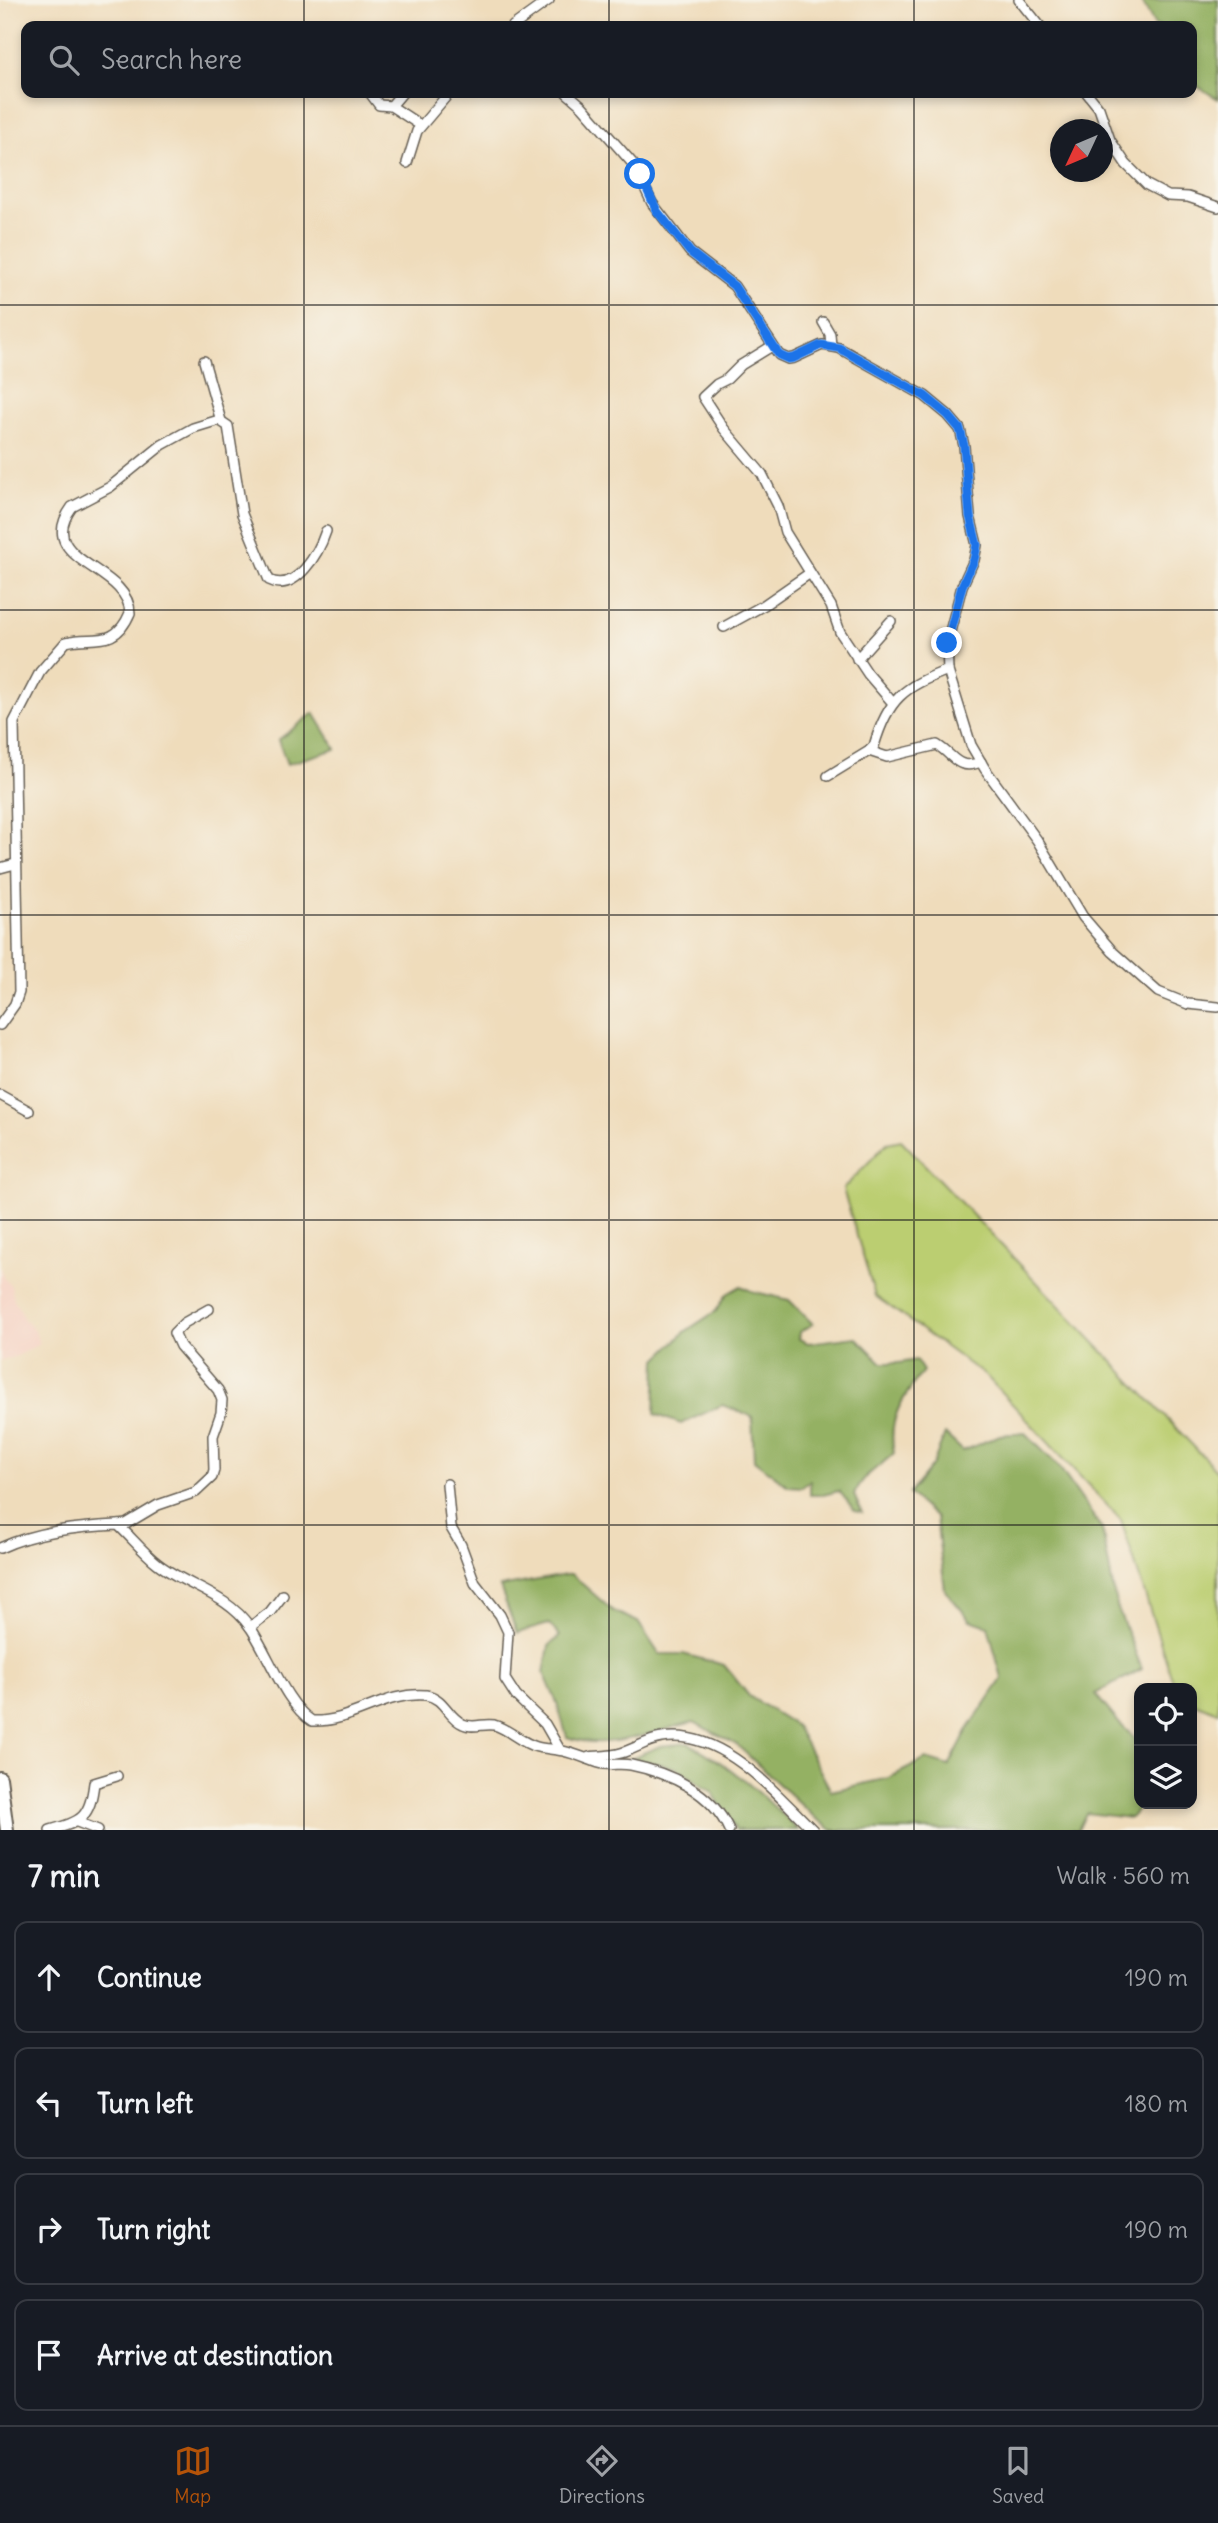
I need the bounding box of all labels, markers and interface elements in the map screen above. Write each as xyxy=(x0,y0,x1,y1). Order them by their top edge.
search box xyxy=(21,21,1197,98)
icon: search xyxy=(45,41,83,79)
text: Search here xyxy=(101,43,242,76)
north arrow xyxy=(1050,119,1113,182)
route start xyxy=(624,158,655,189)
route end xyxy=(931,627,962,658)
map controls xyxy=(1134,1683,1197,1809)
button: locate xyxy=(1134,1683,1197,1746)
button: layers xyxy=(1134,1746,1197,1809)
text: 7 min xyxy=(28,1857,100,1895)
text: Walk · 560 m xyxy=(1057,1861,1190,1890)
icon: ahead xyxy=(30,1958,68,1996)
text: Continue xyxy=(97,1961,202,1994)
text: 190 m xyxy=(1125,1963,1188,1992)
icon: left xyxy=(30,2084,68,2122)
text: Turn left xyxy=(97,2087,193,2120)
text: 180 m xyxy=(1125,2089,1188,2118)
icon: right xyxy=(30,2210,68,2248)
text: Turn right xyxy=(97,2213,210,2246)
text: 190 m xyxy=(1125,2215,1188,2244)
icon: arrive xyxy=(30,2336,68,2374)
text: Arrive at destination xyxy=(97,2339,333,2372)
tab: Map xyxy=(174,2442,212,2508)
tab: Directions xyxy=(559,2442,645,2508)
tab: Saved xyxy=(992,2442,1044,2508)

